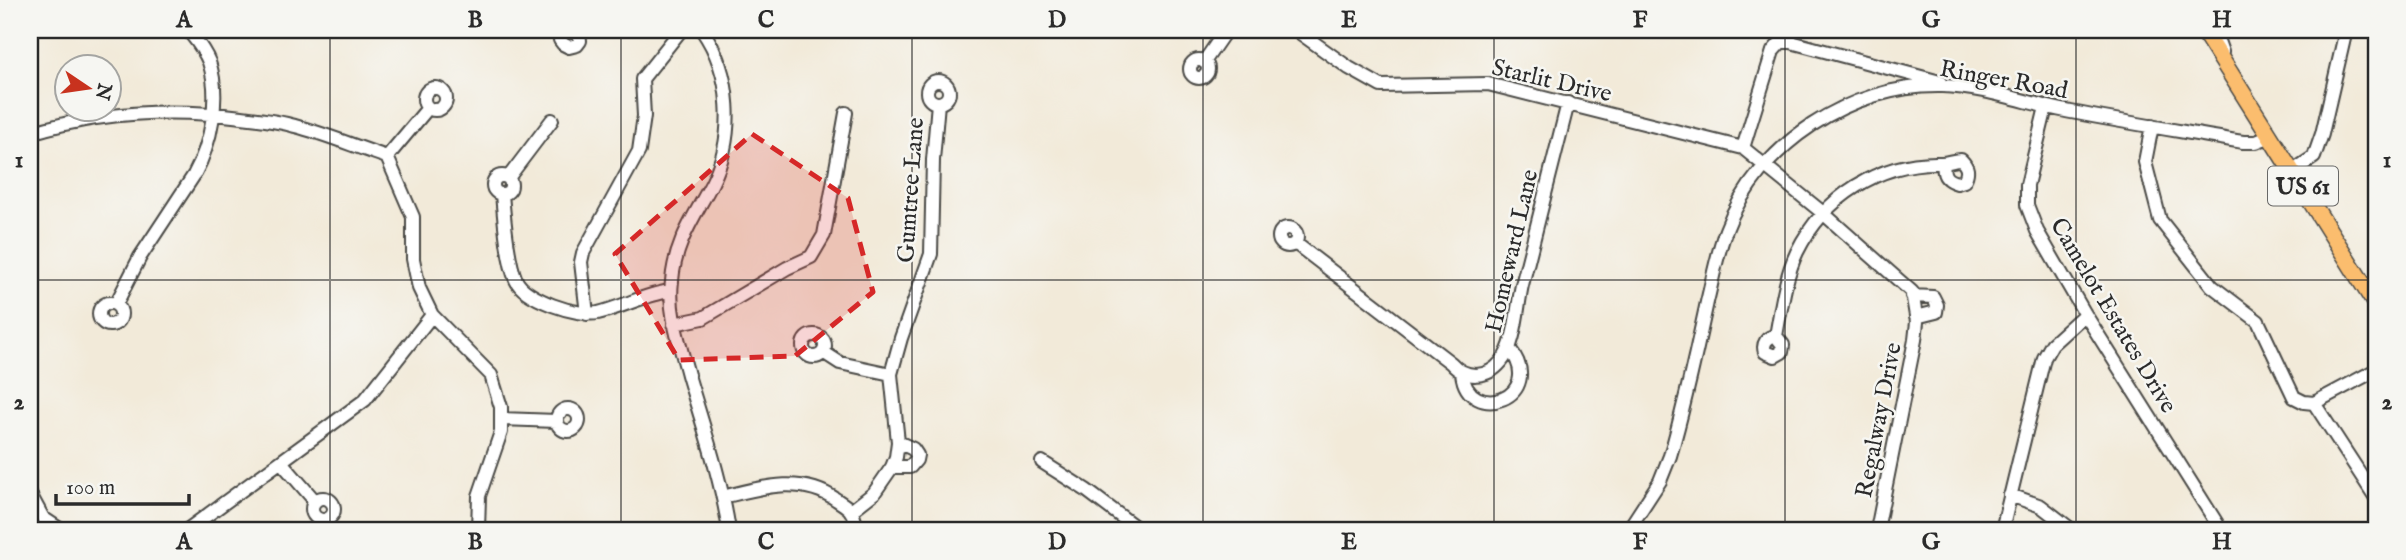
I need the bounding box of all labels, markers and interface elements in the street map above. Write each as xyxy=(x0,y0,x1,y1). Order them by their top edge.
text: A xyxy=(175,6,193,35)
text: B xyxy=(467,6,483,35)
text: C xyxy=(758,6,775,35)
text: D xyxy=(1048,6,1066,35)
text: E xyxy=(1341,6,1357,35)
text: F xyxy=(1633,6,1648,35)
text: G xyxy=(1922,6,1941,35)
text: H xyxy=(2212,6,2232,35)
north arrow xyxy=(52,52,122,122)
street label: Starlit Drive xyxy=(1489,53,1615,110)
street label: Ringer Road xyxy=(1937,54,2070,107)
text: N xyxy=(89,80,116,103)
street label: Gumtree Lane xyxy=(891,116,932,264)
text: 1 xyxy=(15,146,23,175)
text: 1 xyxy=(2383,146,2391,175)
street label: Homeward Lane xyxy=(1479,167,1546,336)
road number: US 61 xyxy=(2268,167,2338,206)
street label: Camelot Estates Drive xyxy=(2042,212,2183,419)
street label: Regalway Drive xyxy=(1849,340,1910,501)
text: 2 xyxy=(14,388,25,417)
text: 2 xyxy=(2382,388,2393,417)
scale bar xyxy=(56,462,189,506)
text: 100 m xyxy=(66,475,115,502)
text: A xyxy=(175,528,193,557)
text: B xyxy=(467,528,483,557)
text: C xyxy=(758,528,775,557)
text: D xyxy=(1048,528,1066,557)
text: E xyxy=(1341,528,1357,557)
text: F xyxy=(1633,528,1648,557)
text: G xyxy=(1922,528,1941,557)
text: H xyxy=(2212,528,2232,557)

